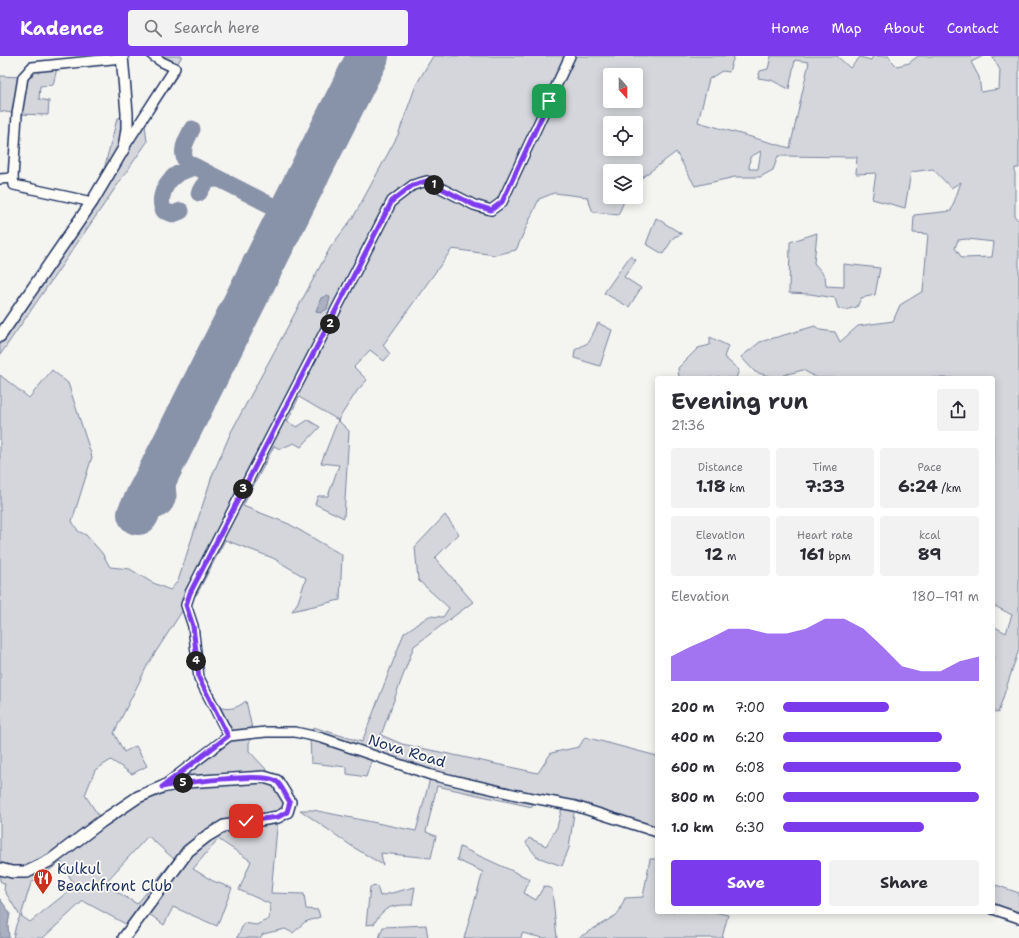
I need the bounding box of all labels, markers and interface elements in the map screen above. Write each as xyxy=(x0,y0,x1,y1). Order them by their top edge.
search box xyxy=(128,10,408,46)
text: Kadence xyxy=(20,16,104,41)
icon: search xyxy=(142,17,164,39)
text: Search here xyxy=(174,18,260,38)
text: Home xyxy=(771,19,810,37)
text: Map xyxy=(832,19,862,37)
text: About xyxy=(884,19,925,37)
text: Contact xyxy=(947,19,999,37)
north arrow xyxy=(603,68,643,108)
map controls xyxy=(603,68,643,204)
pin xyxy=(532,84,566,118)
icon: arrive xyxy=(538,90,560,112)
button: locate xyxy=(603,116,643,156)
button: layers xyxy=(603,164,643,204)
pin: 1 xyxy=(424,175,444,195)
text: 1 xyxy=(431,177,437,192)
pin: 2 xyxy=(320,314,340,334)
text: 2 xyxy=(326,316,334,331)
text: Evening run xyxy=(671,387,808,416)
button: share xyxy=(937,389,979,431)
text: 21:36 xyxy=(671,417,705,434)
text: Distance xyxy=(698,460,743,475)
text: Time xyxy=(812,460,838,475)
text: Pace xyxy=(918,460,942,475)
text: 1.18 xyxy=(696,475,726,497)
text: 7:33 xyxy=(805,475,845,497)
text: 6:24 xyxy=(898,475,938,497)
pin: 3 xyxy=(233,479,253,499)
text: 3 xyxy=(239,481,247,496)
text: km xyxy=(726,481,745,496)
text: /km xyxy=(938,481,961,496)
text: Elevation xyxy=(696,528,745,543)
text: Heart rate xyxy=(797,528,853,543)
text: kcal xyxy=(919,528,940,543)
text: 12 xyxy=(704,543,723,565)
text: 161 xyxy=(799,543,825,565)
text: 89 xyxy=(918,543,941,565)
text: m xyxy=(723,549,736,564)
text: bpm xyxy=(825,549,851,564)
text: Elevation xyxy=(671,588,729,605)
text: 180–191 m xyxy=(912,588,979,605)
pin: 4 xyxy=(186,651,206,671)
text: 4 xyxy=(192,653,200,668)
text: 200 m xyxy=(671,699,714,716)
text: 7:00 xyxy=(735,699,765,716)
text: 400 m xyxy=(671,729,715,746)
text: 6:20 xyxy=(735,729,764,746)
street label: Nova Road xyxy=(366,730,449,772)
text: 600 m xyxy=(671,759,715,776)
text: 6:08 xyxy=(735,759,765,776)
pin: 5 xyxy=(173,773,193,793)
text: 5 xyxy=(180,775,186,790)
text: 800 m xyxy=(671,789,715,806)
text: 6:00 xyxy=(735,789,765,806)
pin xyxy=(229,804,263,838)
icon: check xyxy=(235,810,257,832)
text: 1.0 km xyxy=(671,819,713,836)
text: 6:30 xyxy=(735,819,764,836)
place label: Kulkul Beachfront Club xyxy=(57,859,172,896)
button: Save xyxy=(671,860,821,906)
button: Share xyxy=(829,860,979,906)
restaurant icon: Kulkul Beachfront Club xyxy=(32,867,54,895)

